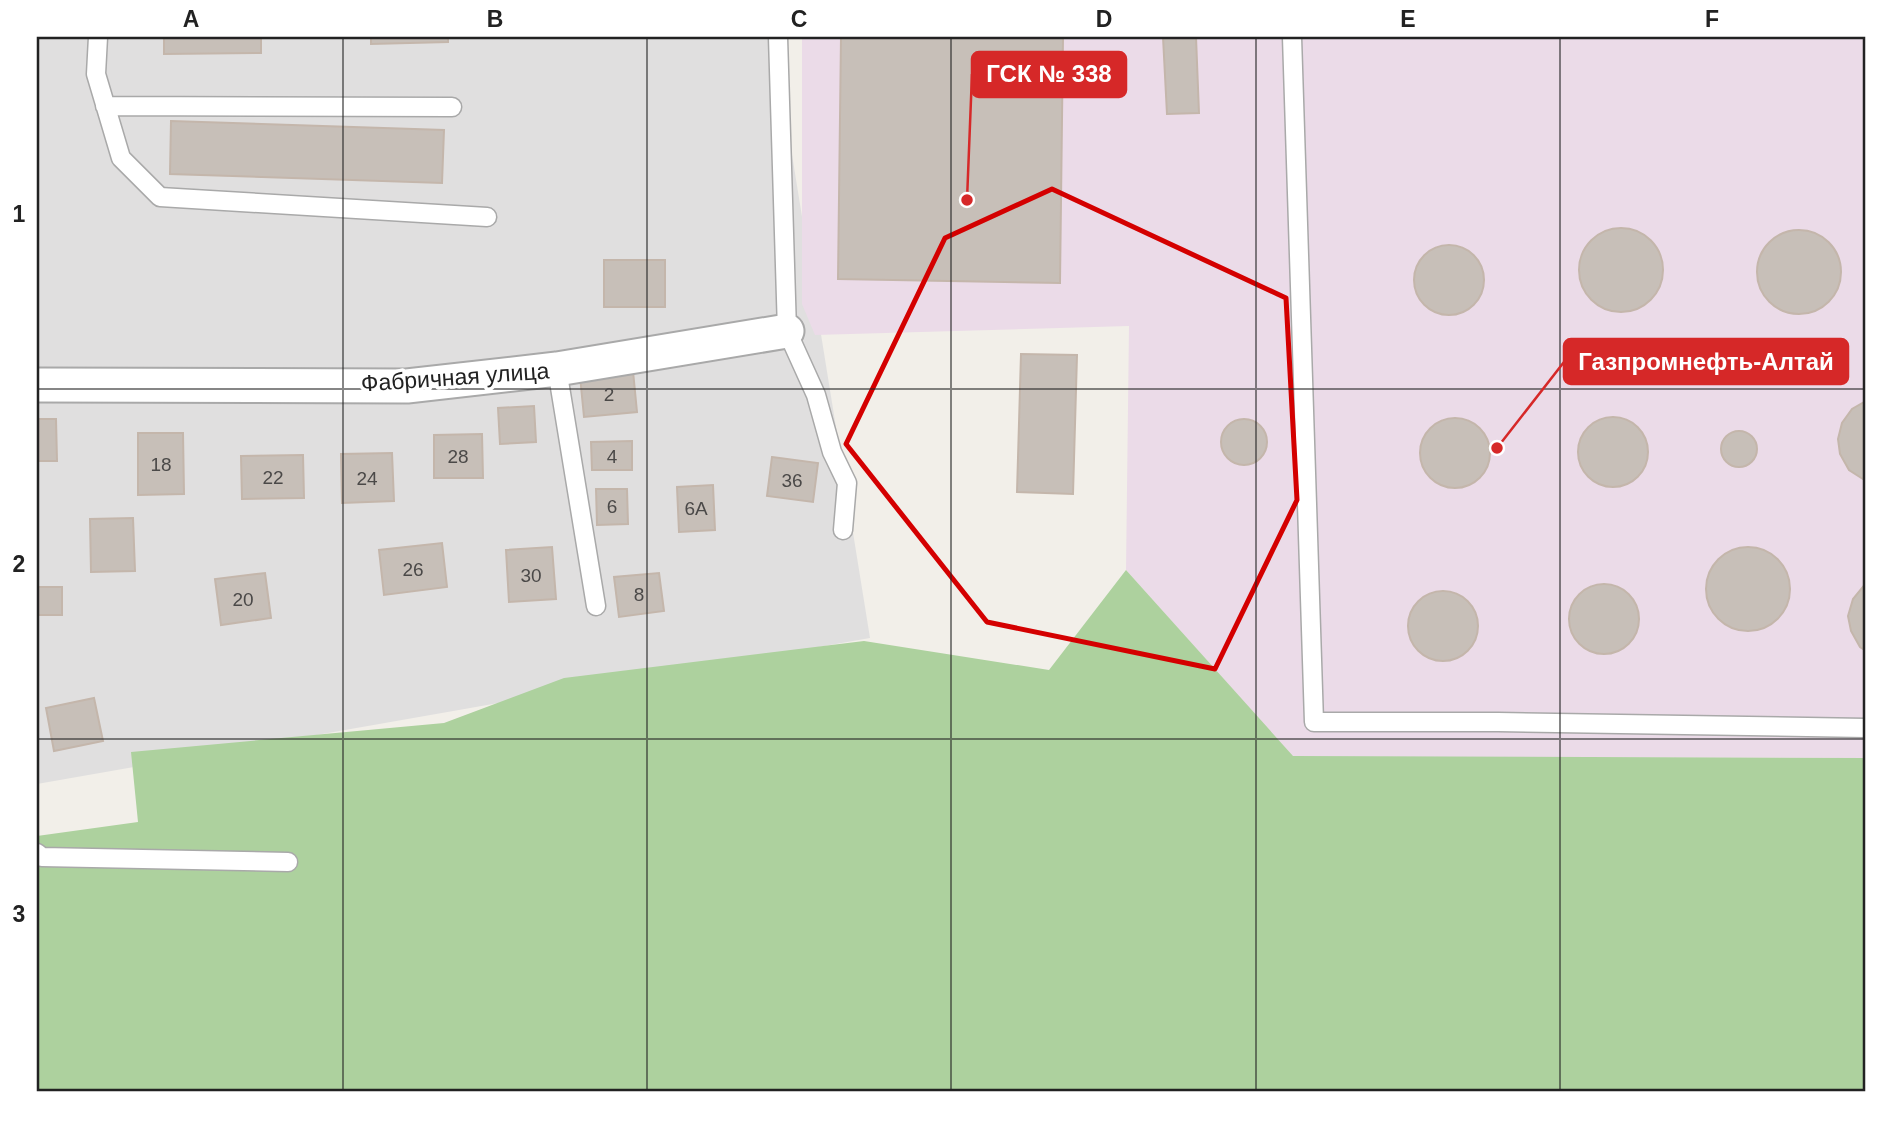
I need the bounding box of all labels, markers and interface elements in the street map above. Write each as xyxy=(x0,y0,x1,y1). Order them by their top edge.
text: A xyxy=(183,6,199,32)
text: B xyxy=(487,6,503,32)
text: C xyxy=(791,6,807,32)
text: D xyxy=(1096,6,1112,32)
text: E xyxy=(1400,6,1416,32)
text: F xyxy=(1705,6,1719,32)
callout: ГСК № 338 xyxy=(972,52,1126,97)
text: ГСК № 338 xyxy=(986,60,1112,87)
text: 1 xyxy=(13,201,26,227)
callout: Газпромнефть-Алтай xyxy=(1564,339,1848,384)
text: Газпромнефть-Алтай xyxy=(1578,348,1834,375)
street label: Фабричная улица xyxy=(360,357,550,397)
house number: 2 xyxy=(604,384,614,405)
house number: 28 xyxy=(447,446,469,467)
house number: 4 xyxy=(607,446,618,467)
house number: 18 xyxy=(150,454,172,475)
house number: 22 xyxy=(262,467,284,488)
house number: 24 xyxy=(356,468,378,489)
house number: 36 xyxy=(781,470,803,491)
house number: 6 xyxy=(607,496,617,517)
house number: 6А xyxy=(684,498,708,519)
text: 2 xyxy=(13,551,25,577)
house number: 26 xyxy=(402,559,424,580)
house number: 30 xyxy=(520,565,542,586)
house number: 8 xyxy=(634,584,644,605)
house number: 20 xyxy=(232,589,254,610)
text: 3 xyxy=(13,901,25,927)

